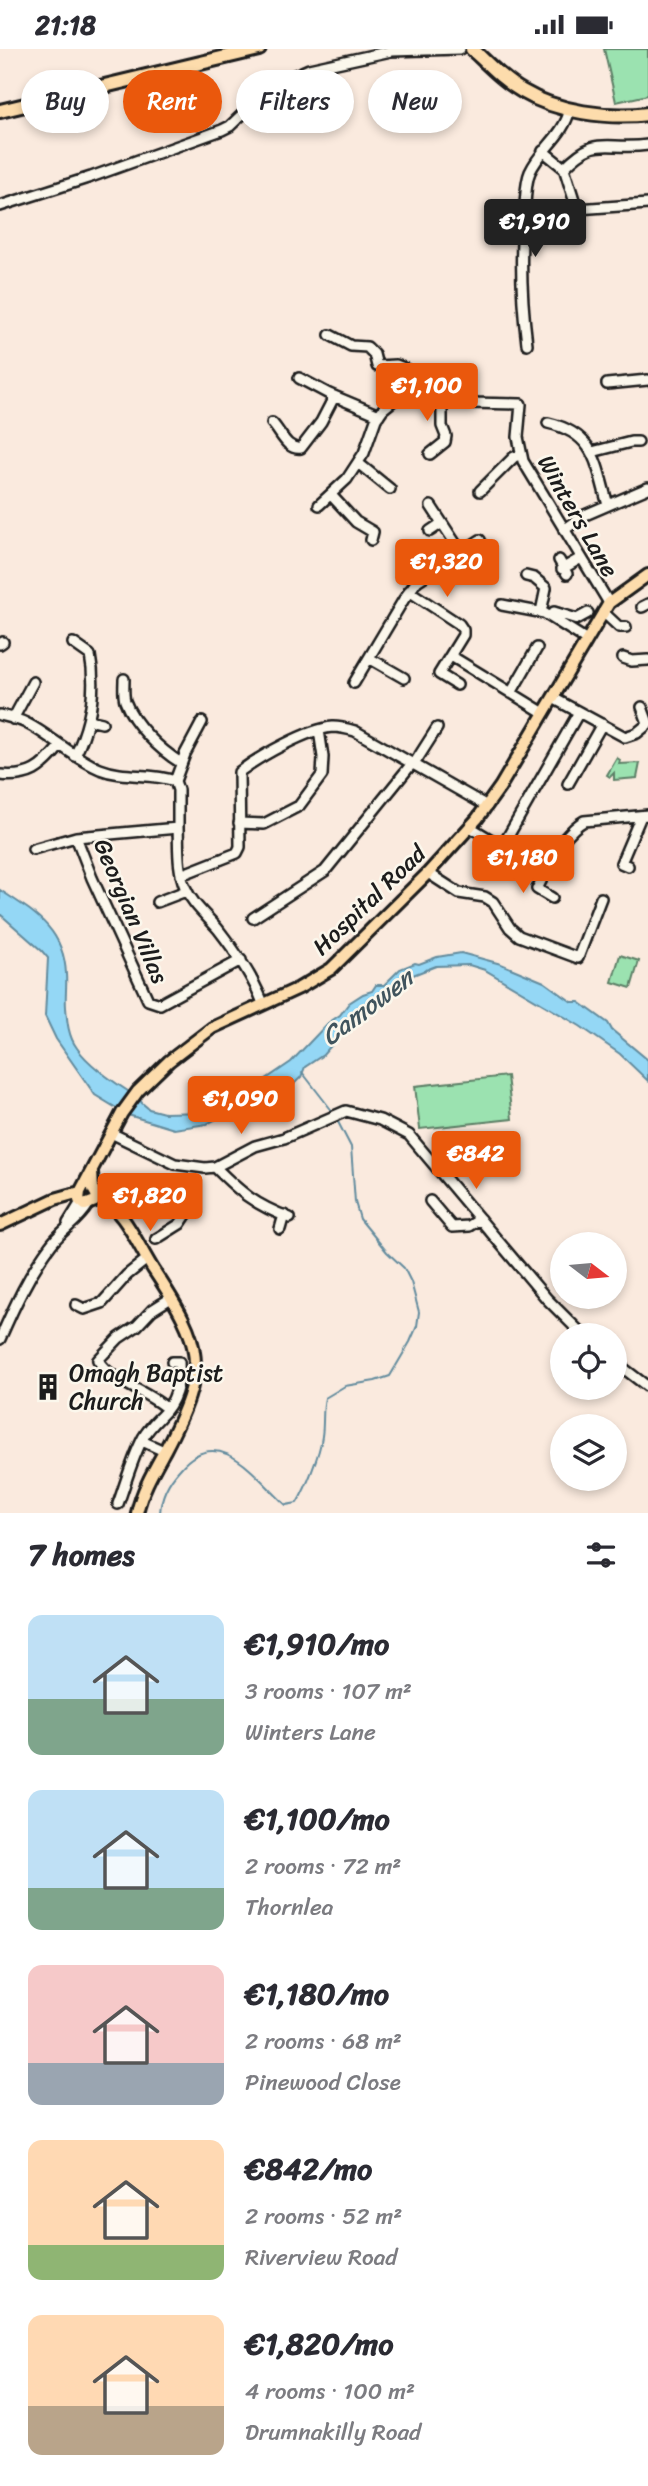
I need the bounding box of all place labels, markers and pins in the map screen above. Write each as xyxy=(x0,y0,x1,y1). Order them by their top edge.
pin: €1,910 xyxy=(478,199,592,259)
pin: €1,100 xyxy=(370,363,484,423)
pin: €1,320 xyxy=(390,539,504,599)
pin: €1,180 xyxy=(466,835,580,895)
pin: €1,090 xyxy=(184,1077,298,1136)
pin: €842 xyxy=(435,1131,517,1191)
pin: €1,820 xyxy=(93,1173,207,1233)
place label: Omagh Baptist Church xyxy=(69,1352,223,1422)
building icon: Omagh Baptist Church xyxy=(33,1372,63,1402)

